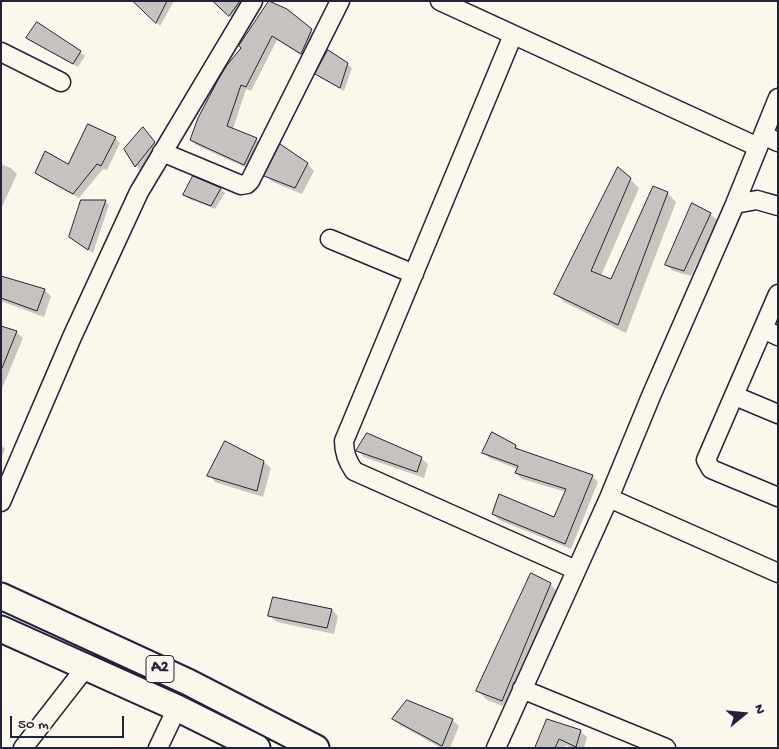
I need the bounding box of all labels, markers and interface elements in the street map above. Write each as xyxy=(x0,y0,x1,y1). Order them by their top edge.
road number: A2 xyxy=(146,656,174,682)
north arrow xyxy=(719,689,769,739)
text: N xyxy=(749,703,768,716)
scale bar xyxy=(12,706,126,738)
text: 50 m xyxy=(18,716,49,734)

